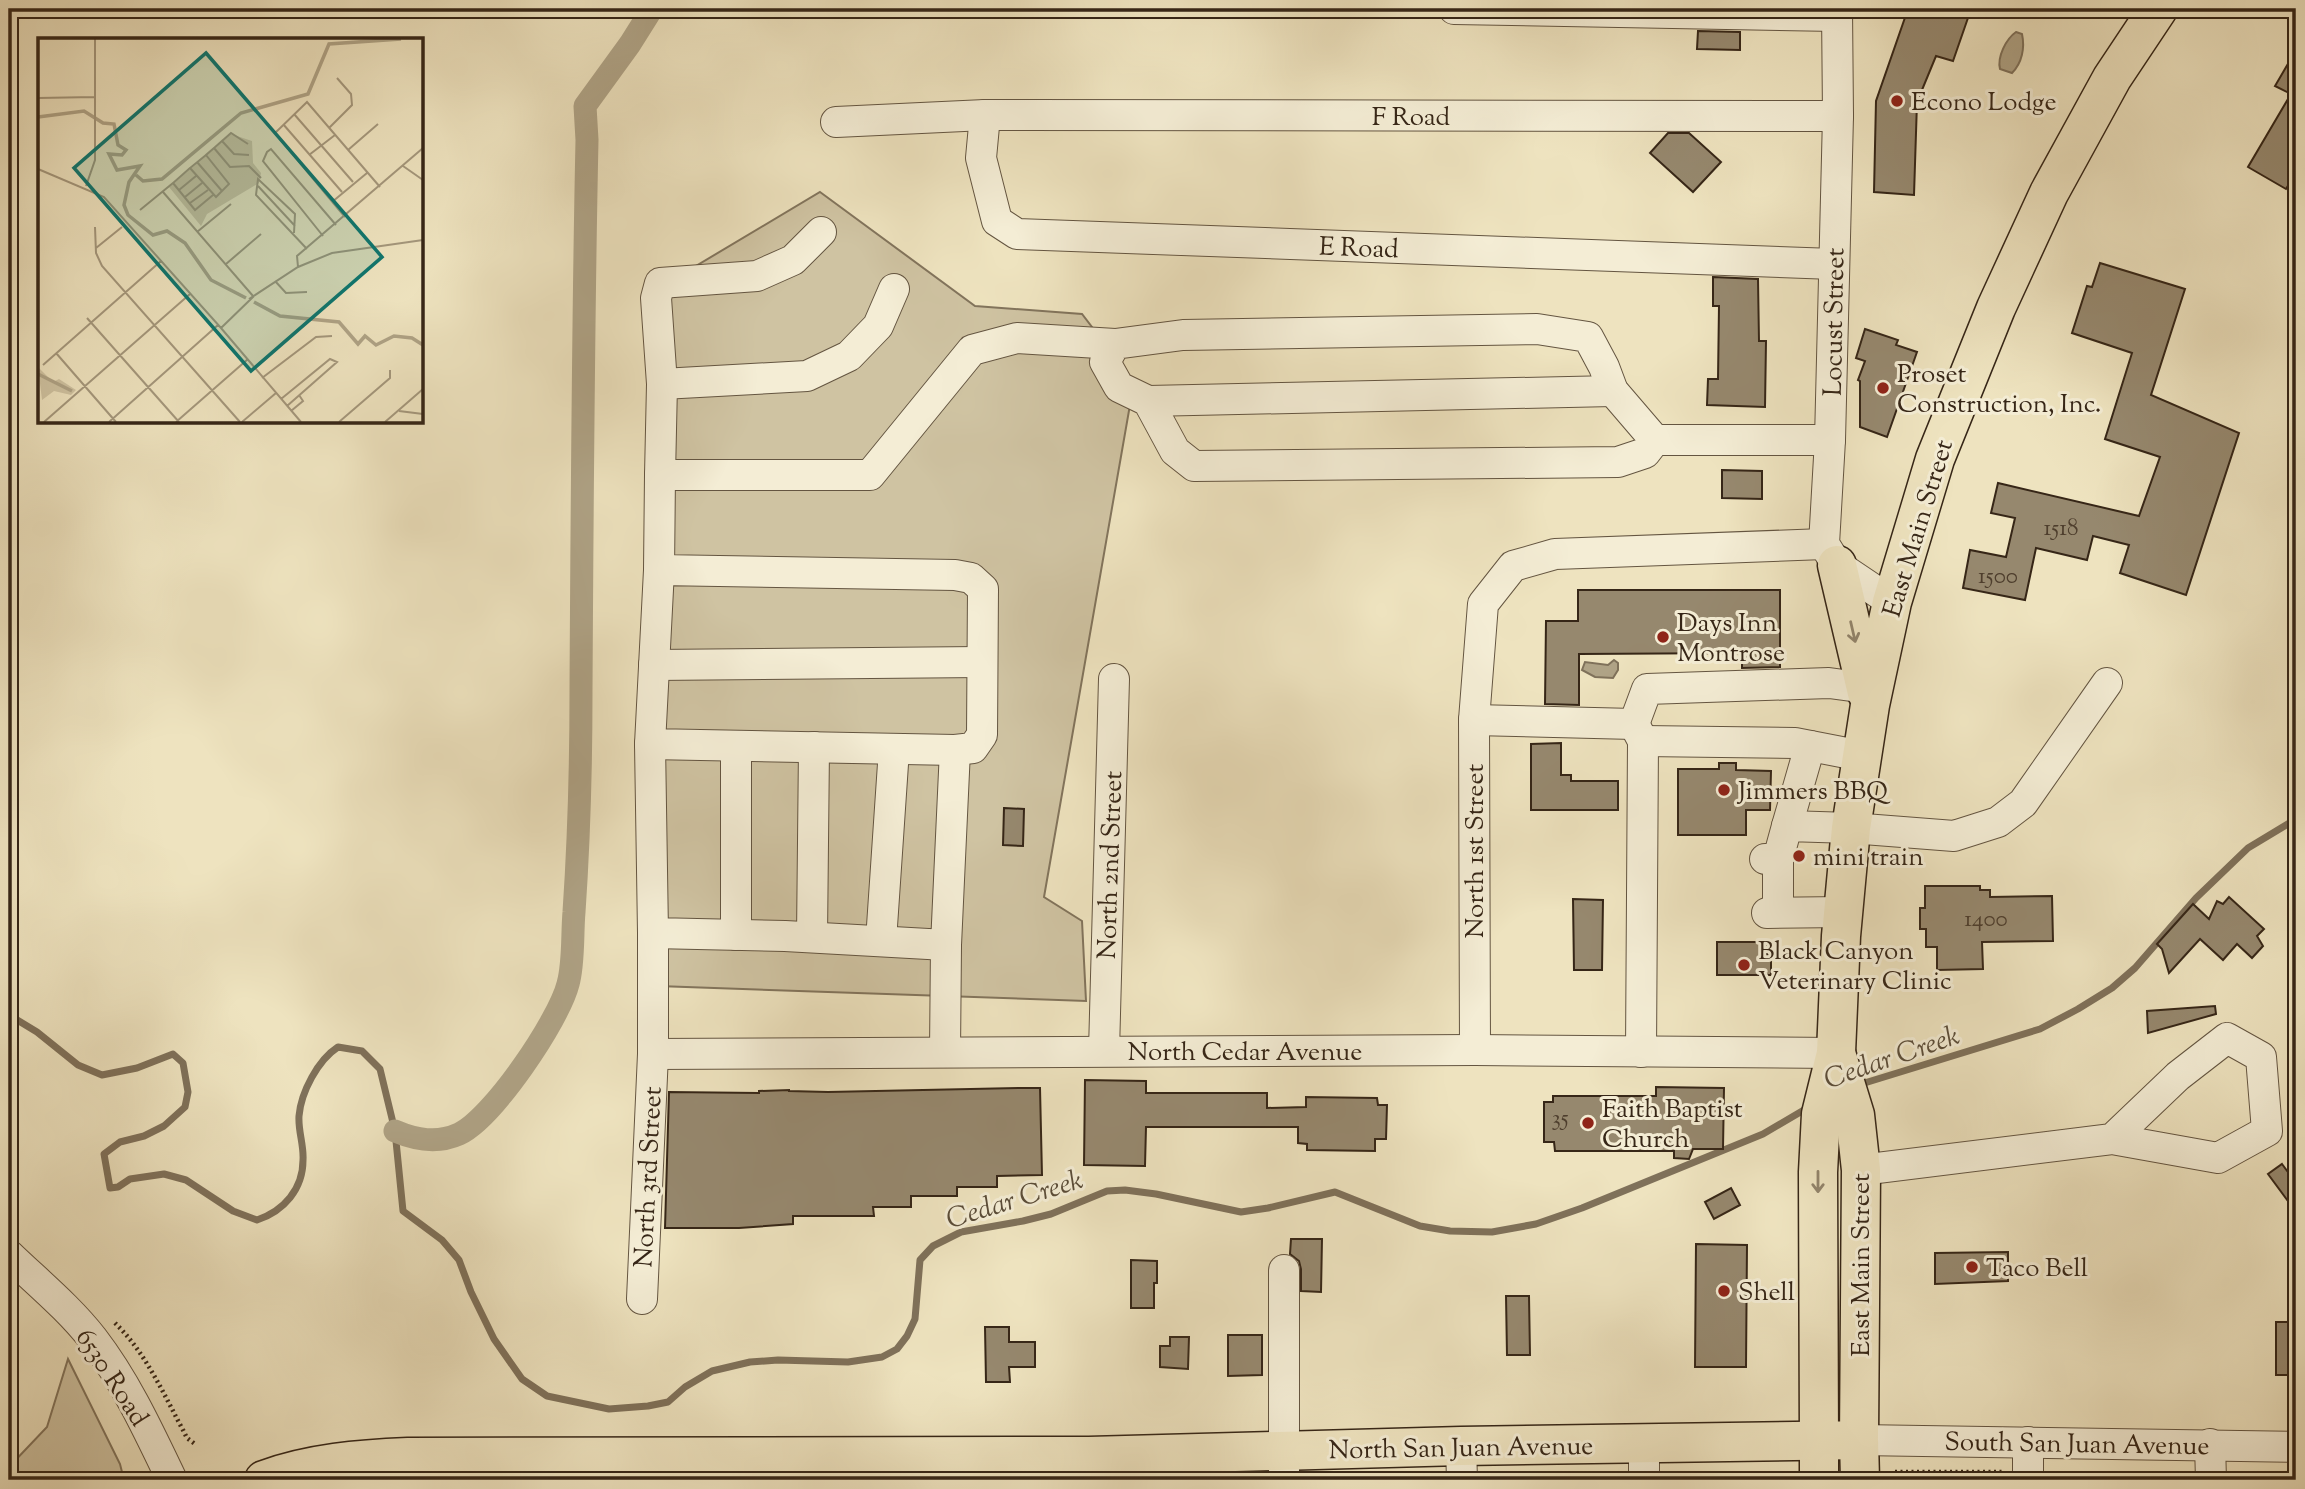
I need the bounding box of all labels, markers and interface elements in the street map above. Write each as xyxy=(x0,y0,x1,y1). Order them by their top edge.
inset map xyxy=(38,38,424,424)
place label: Econo Lodge xyxy=(1911,85,2057,122)
marker: Econo Lodge xyxy=(1889,93,1905,109)
street label: F Road xyxy=(1372,100,1451,137)
street label: E Road xyxy=(1318,230,1400,269)
street label: Locust Street xyxy=(1816,247,1855,397)
place label: Proset Construction, Inc. xyxy=(1897,357,2101,424)
marker: Proset Construction, Inc. xyxy=(1875,380,1891,396)
street label: East Main Street xyxy=(1875,435,1964,622)
house number: 1518 xyxy=(2043,513,2079,546)
house number: 1500 xyxy=(1978,561,2018,594)
place label: Days Inn Montrose xyxy=(1677,606,1785,673)
one-way arrow xyxy=(1847,620,1860,642)
marker: Days Inn Montrose xyxy=(1655,629,1671,645)
street label: North 1st Street xyxy=(1458,764,1495,938)
street label: North 2nd Street xyxy=(1090,770,1133,960)
place label: Jimmers BBQ xyxy=(1736,774,1891,811)
marker: Jimmers BBQ xyxy=(1716,782,1732,798)
place label: mini train xyxy=(1813,840,1924,877)
marker: mini train xyxy=(1791,848,1807,864)
house number: 1400 xyxy=(1964,904,2008,937)
place label: Black Canyon Veterinary Clinic xyxy=(1758,934,1952,1001)
marker: Black Canyon Veterinary Clinic xyxy=(1736,957,1752,973)
water label: Cedar Creek xyxy=(1819,1017,1965,1101)
street label: North Cedar Avenue xyxy=(1128,1035,1362,1072)
street label: North 3rd Street xyxy=(626,1085,673,1269)
place label: Faith Baptist Church xyxy=(1602,1092,1743,1159)
house number: 35 xyxy=(1551,1103,1569,1136)
marker: Faith Baptist Church xyxy=(1580,1115,1596,1131)
water label: Cedar Creek xyxy=(942,1161,1088,1241)
one-way arrow xyxy=(1811,1170,1825,1193)
street label: East Main Street xyxy=(1844,1173,1881,1357)
place label: Taco Bell xyxy=(1986,1251,2088,1288)
marker: Taco Bell xyxy=(1964,1259,1980,1275)
place label: Shell xyxy=(1738,1275,1795,1312)
marker: Shell xyxy=(1716,1283,1732,1299)
street label: 6530 Road xyxy=(65,1322,156,1435)
street label: South San Juan Avenue xyxy=(1944,1425,2210,1466)
street label: North San Juan Avenue xyxy=(1328,1429,1594,1470)

